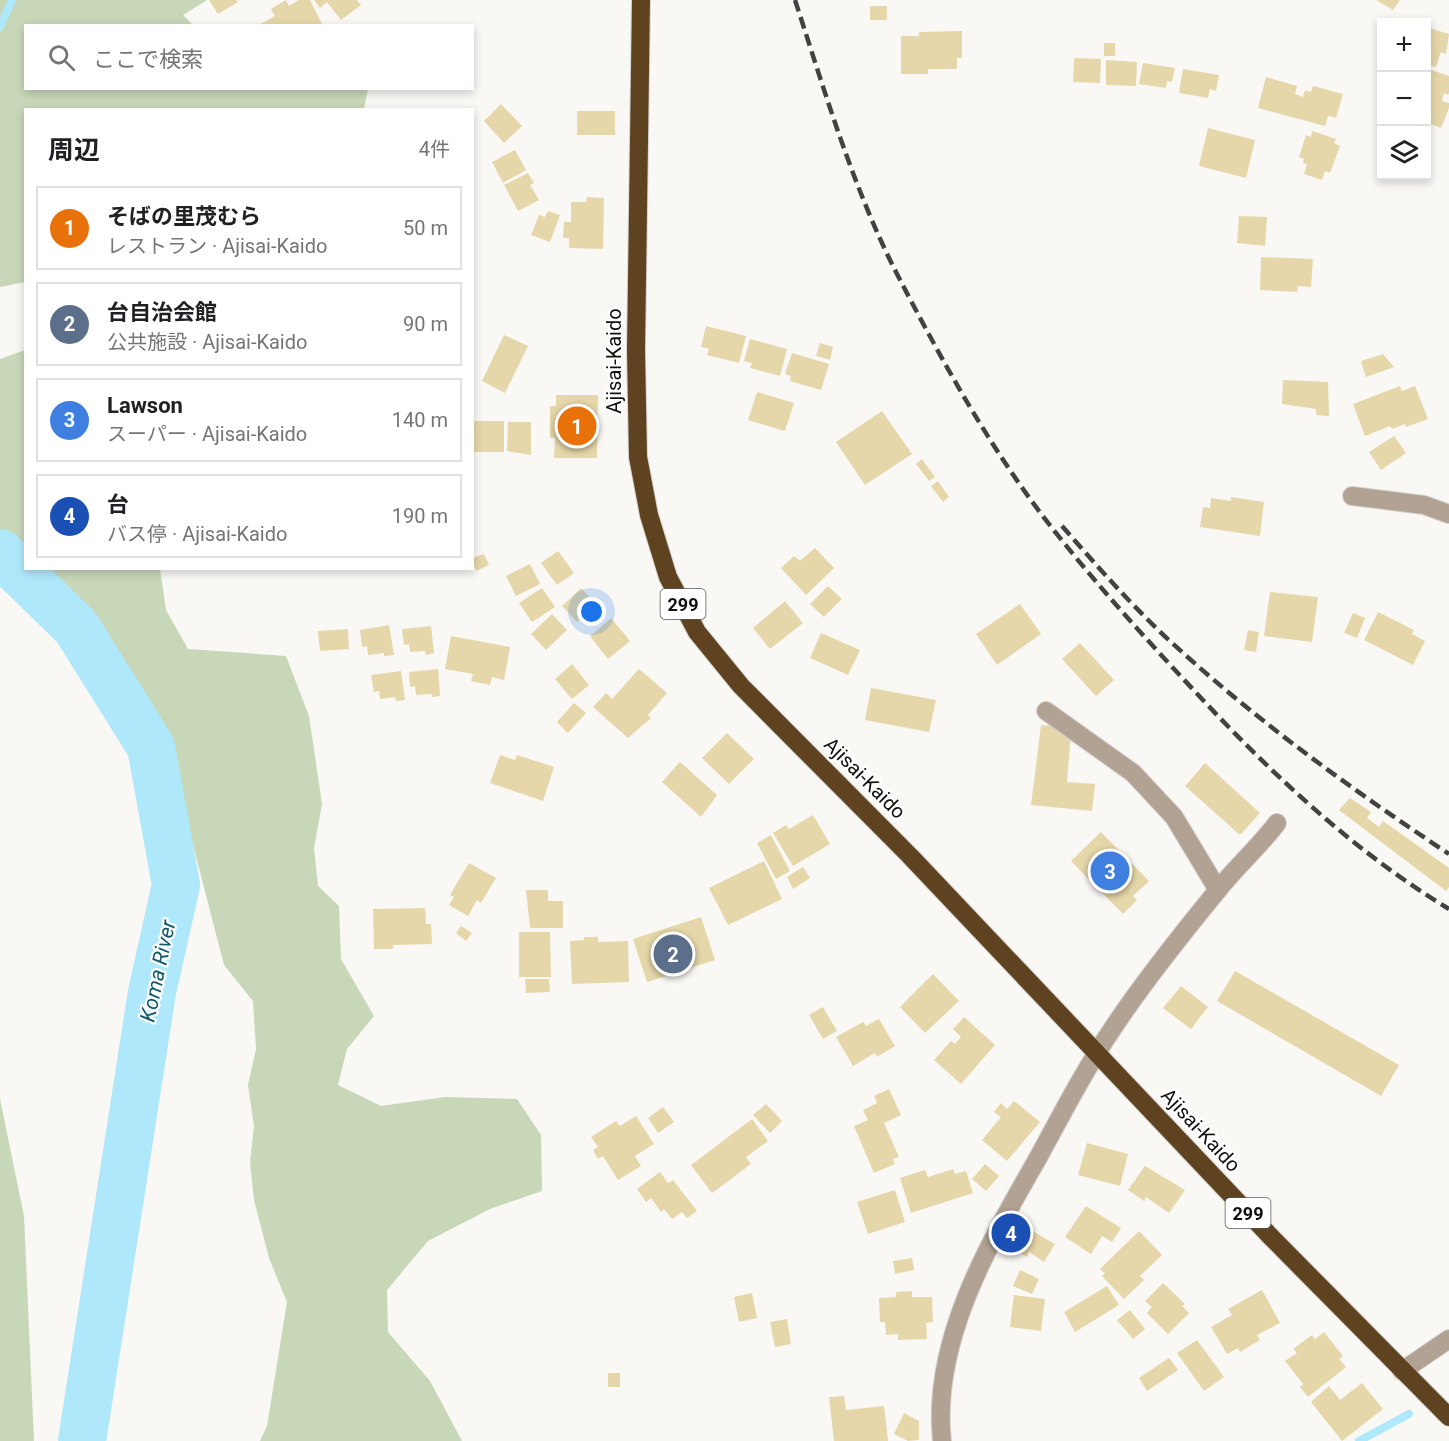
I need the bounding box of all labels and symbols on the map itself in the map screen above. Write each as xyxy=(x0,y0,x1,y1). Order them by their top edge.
street label: Ajisai-Kaido xyxy=(602,308,626,414)
pin: 1 xyxy=(558,404,596,448)
road number: 299 xyxy=(660,589,706,619)
your location xyxy=(577,597,606,626)
street label: Ajisai-Kaido xyxy=(819,732,911,824)
pin: 3 xyxy=(1090,848,1130,894)
water label: Koma River xyxy=(136,917,181,1024)
pin: 2 xyxy=(654,932,692,976)
street label: Ajisai-Kaido xyxy=(1156,1083,1246,1177)
road number: 299 xyxy=(1226,1198,1270,1228)
pin: 4 xyxy=(992,1210,1030,1256)

